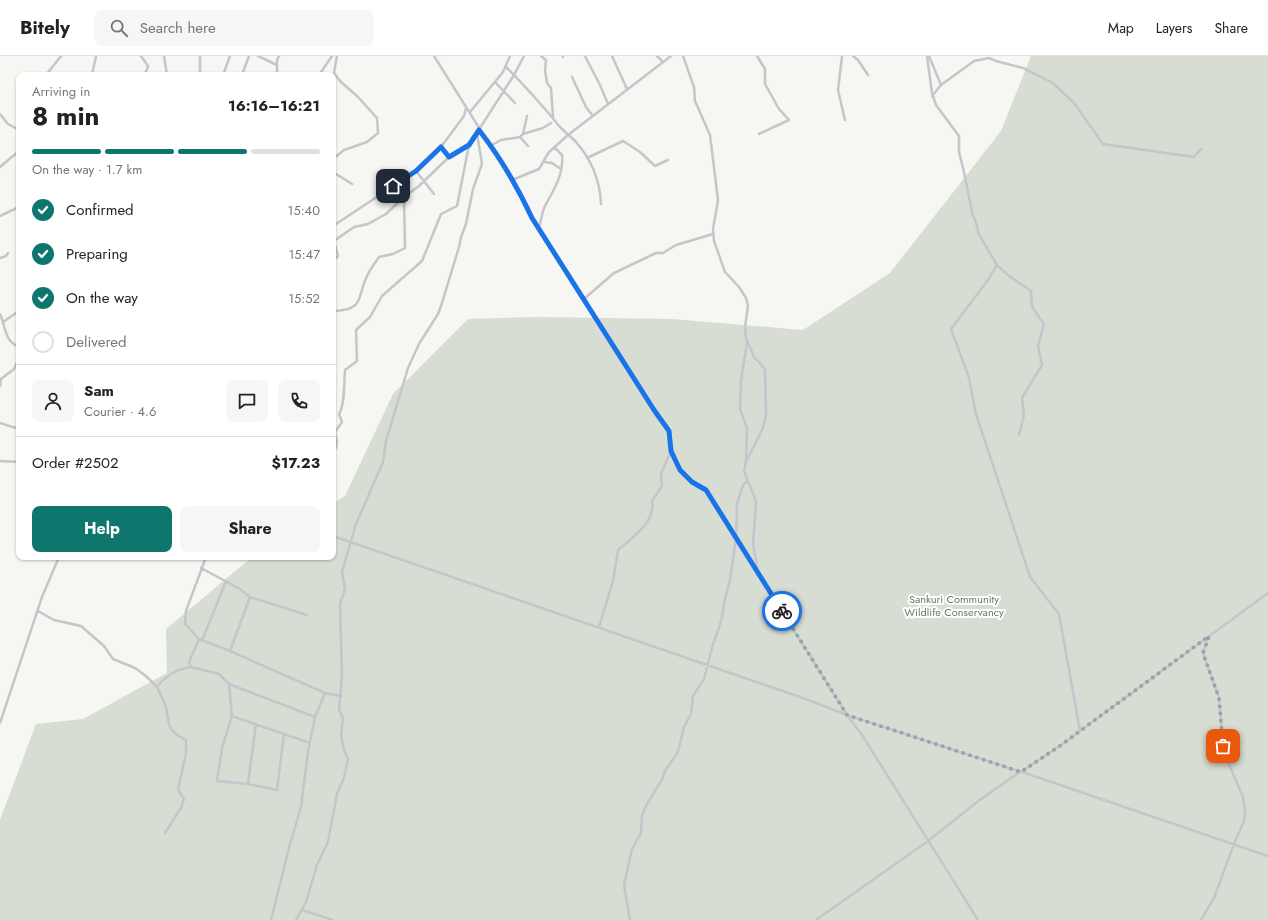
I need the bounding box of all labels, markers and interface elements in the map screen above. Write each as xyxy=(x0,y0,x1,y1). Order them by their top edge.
search box xyxy=(94,10,374,46)
text: Bitely xyxy=(20,14,70,41)
icon: search xyxy=(108,17,130,39)
text: Search here xyxy=(140,17,216,39)
text: Map xyxy=(1108,18,1134,38)
text: Layers xyxy=(1156,18,1192,38)
text: Share xyxy=(1214,18,1248,38)
text: Arriving in xyxy=(32,82,90,101)
text: 16:16–16:21 xyxy=(228,95,320,117)
text: 8 min xyxy=(32,97,100,135)
text: On the way · 1.7 km xyxy=(32,160,142,179)
pin xyxy=(376,169,410,203)
icon: home xyxy=(382,175,404,197)
icon: check xyxy=(32,199,54,221)
text: Confirmed xyxy=(66,199,134,221)
text: 15:40 xyxy=(288,201,320,220)
icon: check xyxy=(32,243,54,265)
text: Preparing xyxy=(66,243,128,265)
text: 15:47 xyxy=(289,245,320,264)
icon: check xyxy=(32,287,54,309)
text: On the way xyxy=(66,287,138,309)
text: 15:52 xyxy=(288,289,320,308)
text: Delivered xyxy=(66,331,127,353)
button: person xyxy=(32,380,74,422)
text: Sam xyxy=(84,380,114,402)
button: chat xyxy=(226,380,268,422)
button: phone xyxy=(278,380,320,422)
text: Courier · 4.6 xyxy=(84,402,157,421)
text: Order #2502 xyxy=(32,452,119,474)
text: $17.23 xyxy=(272,452,320,474)
button: Help xyxy=(32,506,172,552)
button: Share xyxy=(180,506,320,552)
courier xyxy=(762,591,802,631)
park label: Sankuri Community Wildlife Conservancy xyxy=(904,591,1004,620)
icon: bike xyxy=(771,600,793,622)
pin xyxy=(1206,729,1240,763)
icon: bag xyxy=(1212,735,1234,757)

